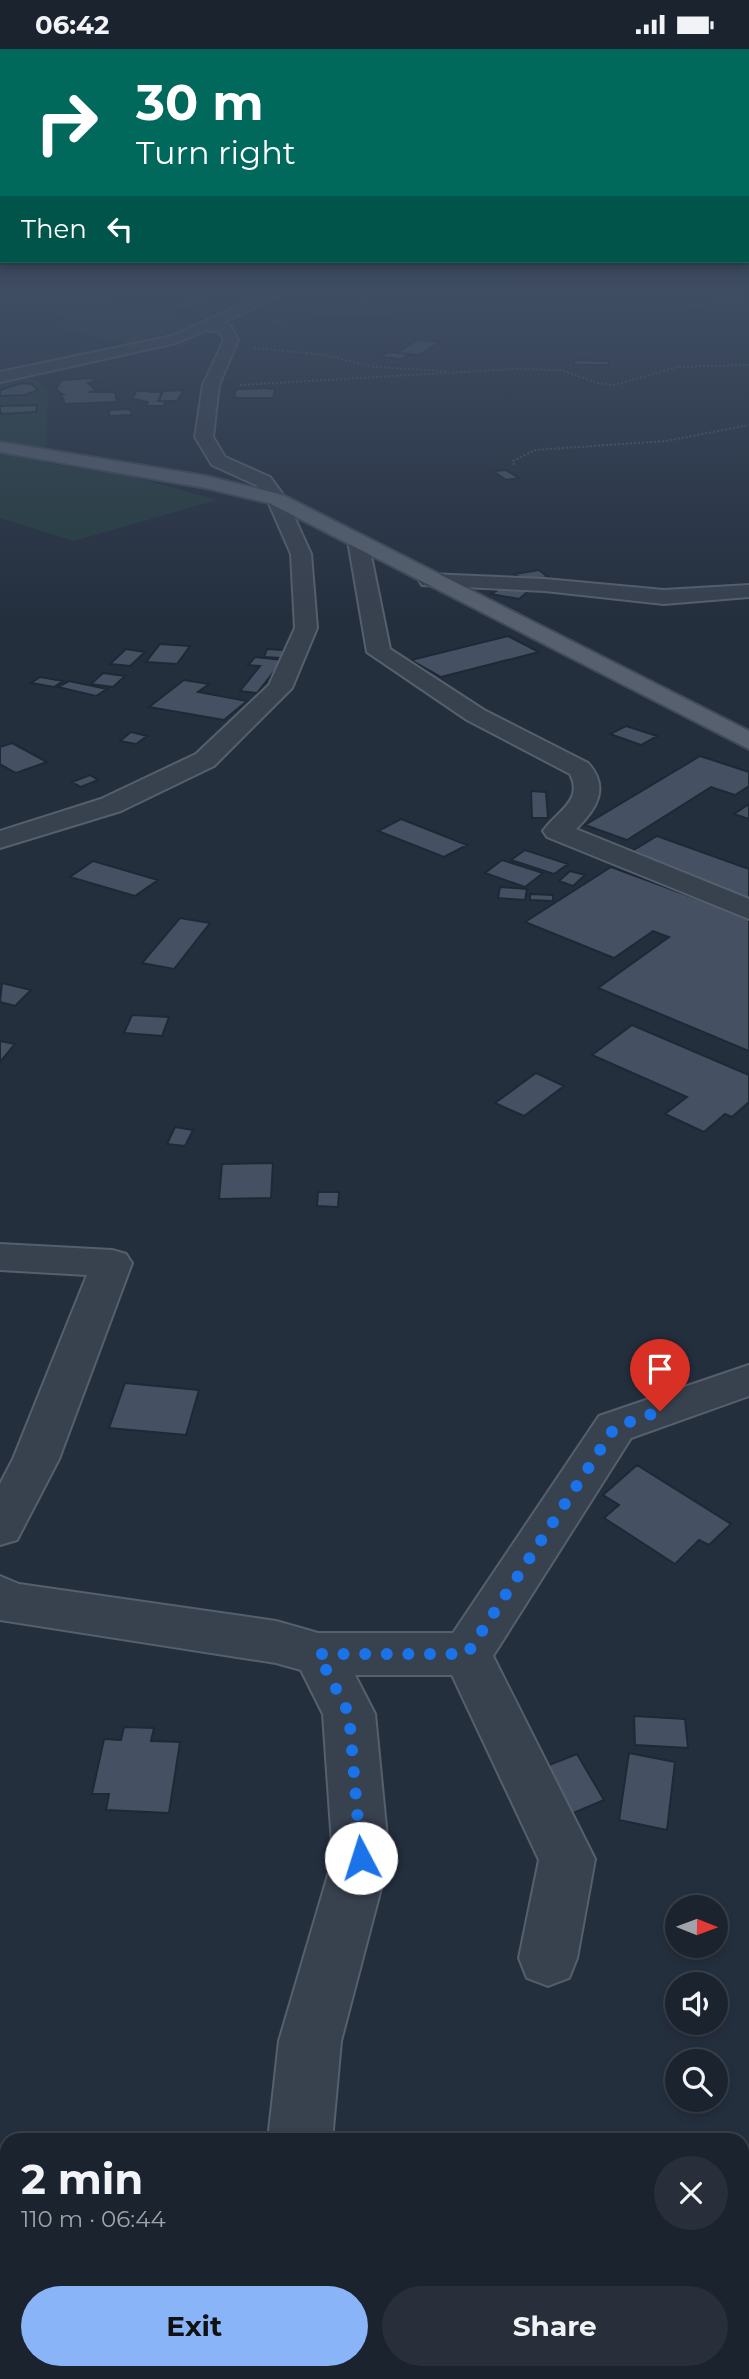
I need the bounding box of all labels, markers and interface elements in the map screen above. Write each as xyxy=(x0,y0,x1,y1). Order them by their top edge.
text: 06:42 xyxy=(35,9,109,41)
text: 30 m xyxy=(136,73,264,132)
icon: right xyxy=(21,77,112,168)
text: Turn right xyxy=(136,133,296,172)
icon: left xyxy=(101,210,139,248)
text: Then xyxy=(21,213,87,245)
pin xyxy=(630,1339,690,1411)
icon: arrive xyxy=(641,1350,679,1388)
position arrow xyxy=(324,1821,398,1895)
north arrow xyxy=(665,1895,728,1958)
map controls xyxy=(665,1895,728,2112)
button: sound xyxy=(665,1972,728,2035)
button: search xyxy=(665,2049,728,2112)
text: 2 min xyxy=(21,2153,143,2205)
button: close xyxy=(654,2156,728,2230)
text: 110 m · 06:44 xyxy=(21,2205,166,2233)
button: Exit xyxy=(21,2286,368,2366)
button: Share xyxy=(382,2286,728,2366)

